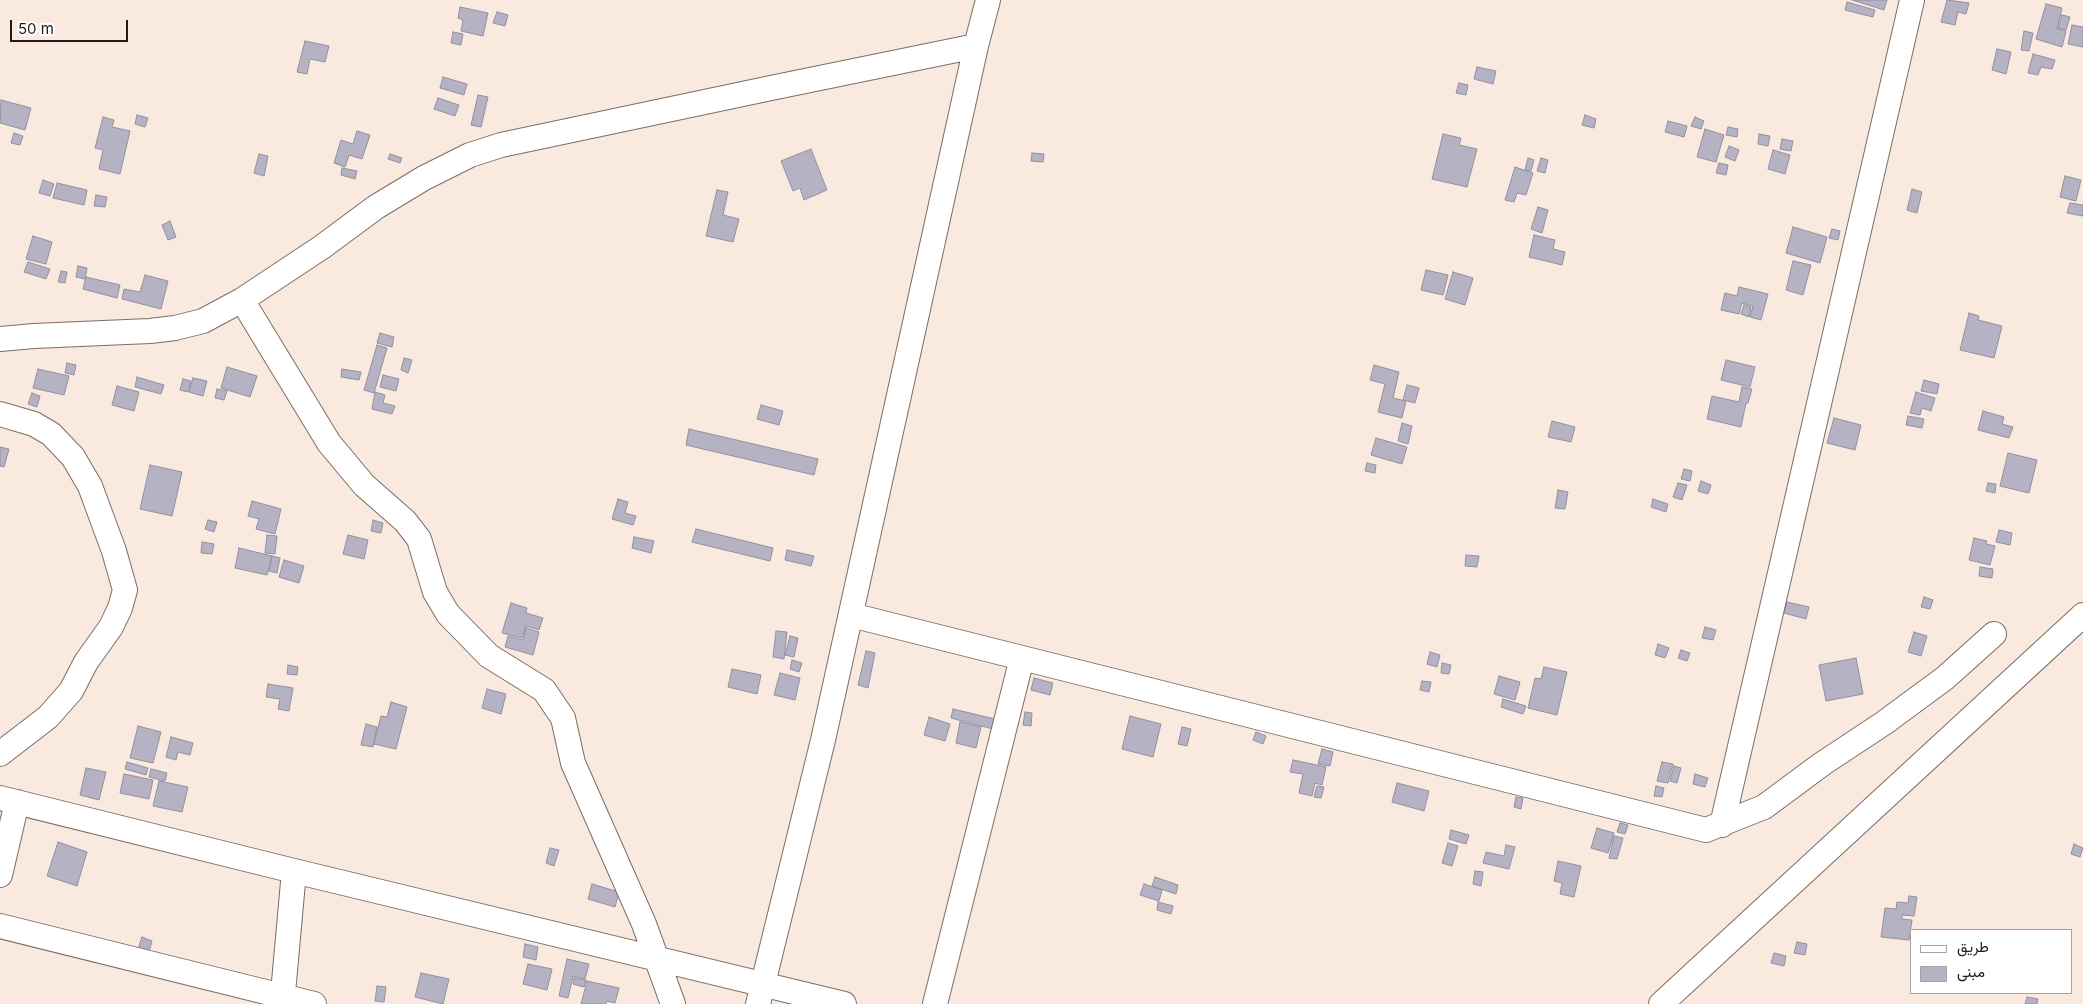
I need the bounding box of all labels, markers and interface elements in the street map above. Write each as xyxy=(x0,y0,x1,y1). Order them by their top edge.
scale bar xyxy=(12,10,130,42)
text: 50 m xyxy=(18,19,54,38)
legend xyxy=(1910,929,2073,994)
text: طريق xyxy=(1957,937,1989,956)
text: مبنى xyxy=(1957,962,1985,981)

